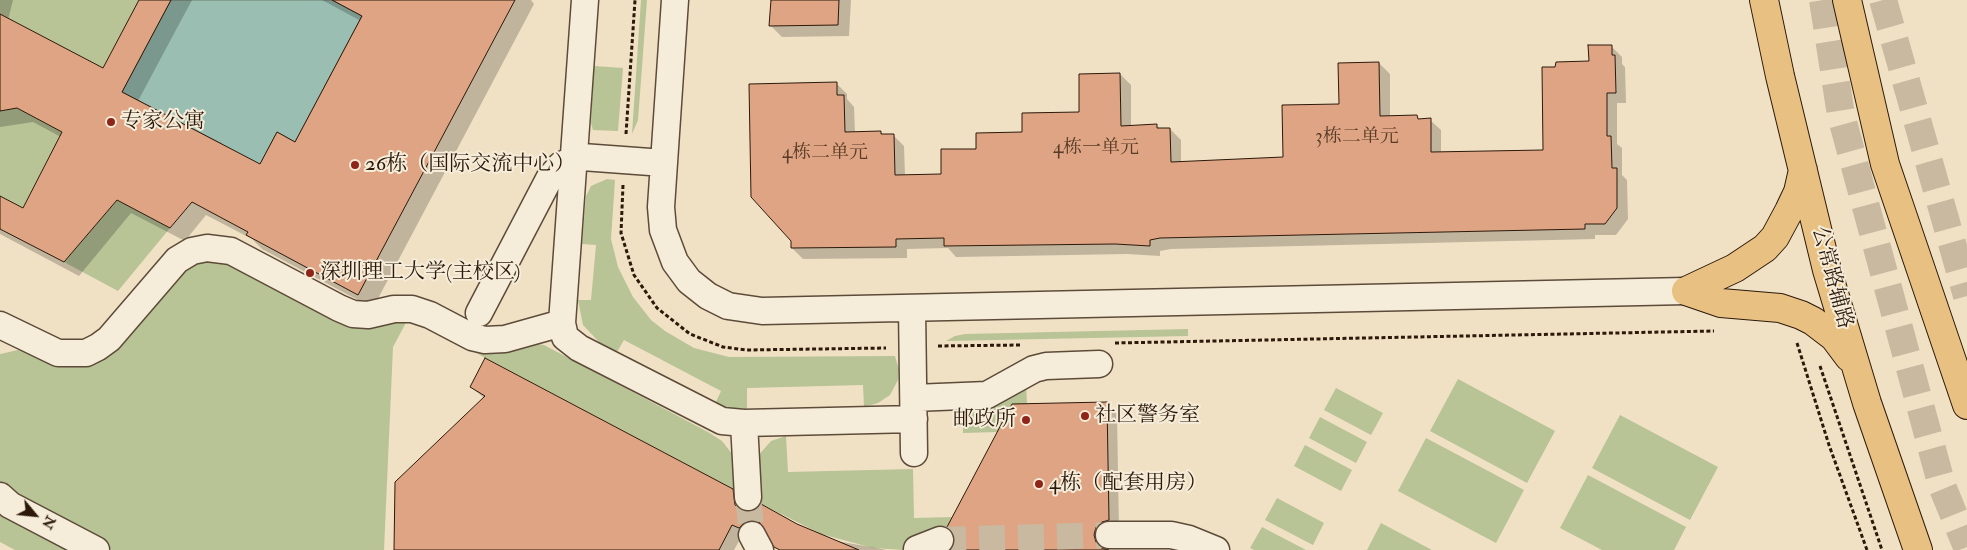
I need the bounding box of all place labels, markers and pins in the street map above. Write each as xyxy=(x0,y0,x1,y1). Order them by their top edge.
place label: 专家公寓 xyxy=(121,109,205,135)
marker: 专家公寓 xyxy=(105,116,117,128)
place label: 26栋（国际交流中心） xyxy=(365,152,575,178)
marker: 26栋（国际交流中心） xyxy=(349,159,361,171)
place label: 深圳理工大学(主校区) xyxy=(320,260,520,286)
marker: 深圳理工大学(主校区) xyxy=(304,267,316,279)
place label: 社区警务室 xyxy=(1095,403,1200,429)
place label: 邮政所 xyxy=(953,407,1016,433)
marker: 社区警务室 xyxy=(1079,410,1091,422)
marker: 邮政所 xyxy=(1020,414,1032,426)
place label: 4栋（配套用房） xyxy=(1049,471,1207,497)
marker: 4栋（配套用房） xyxy=(1033,478,1045,490)

